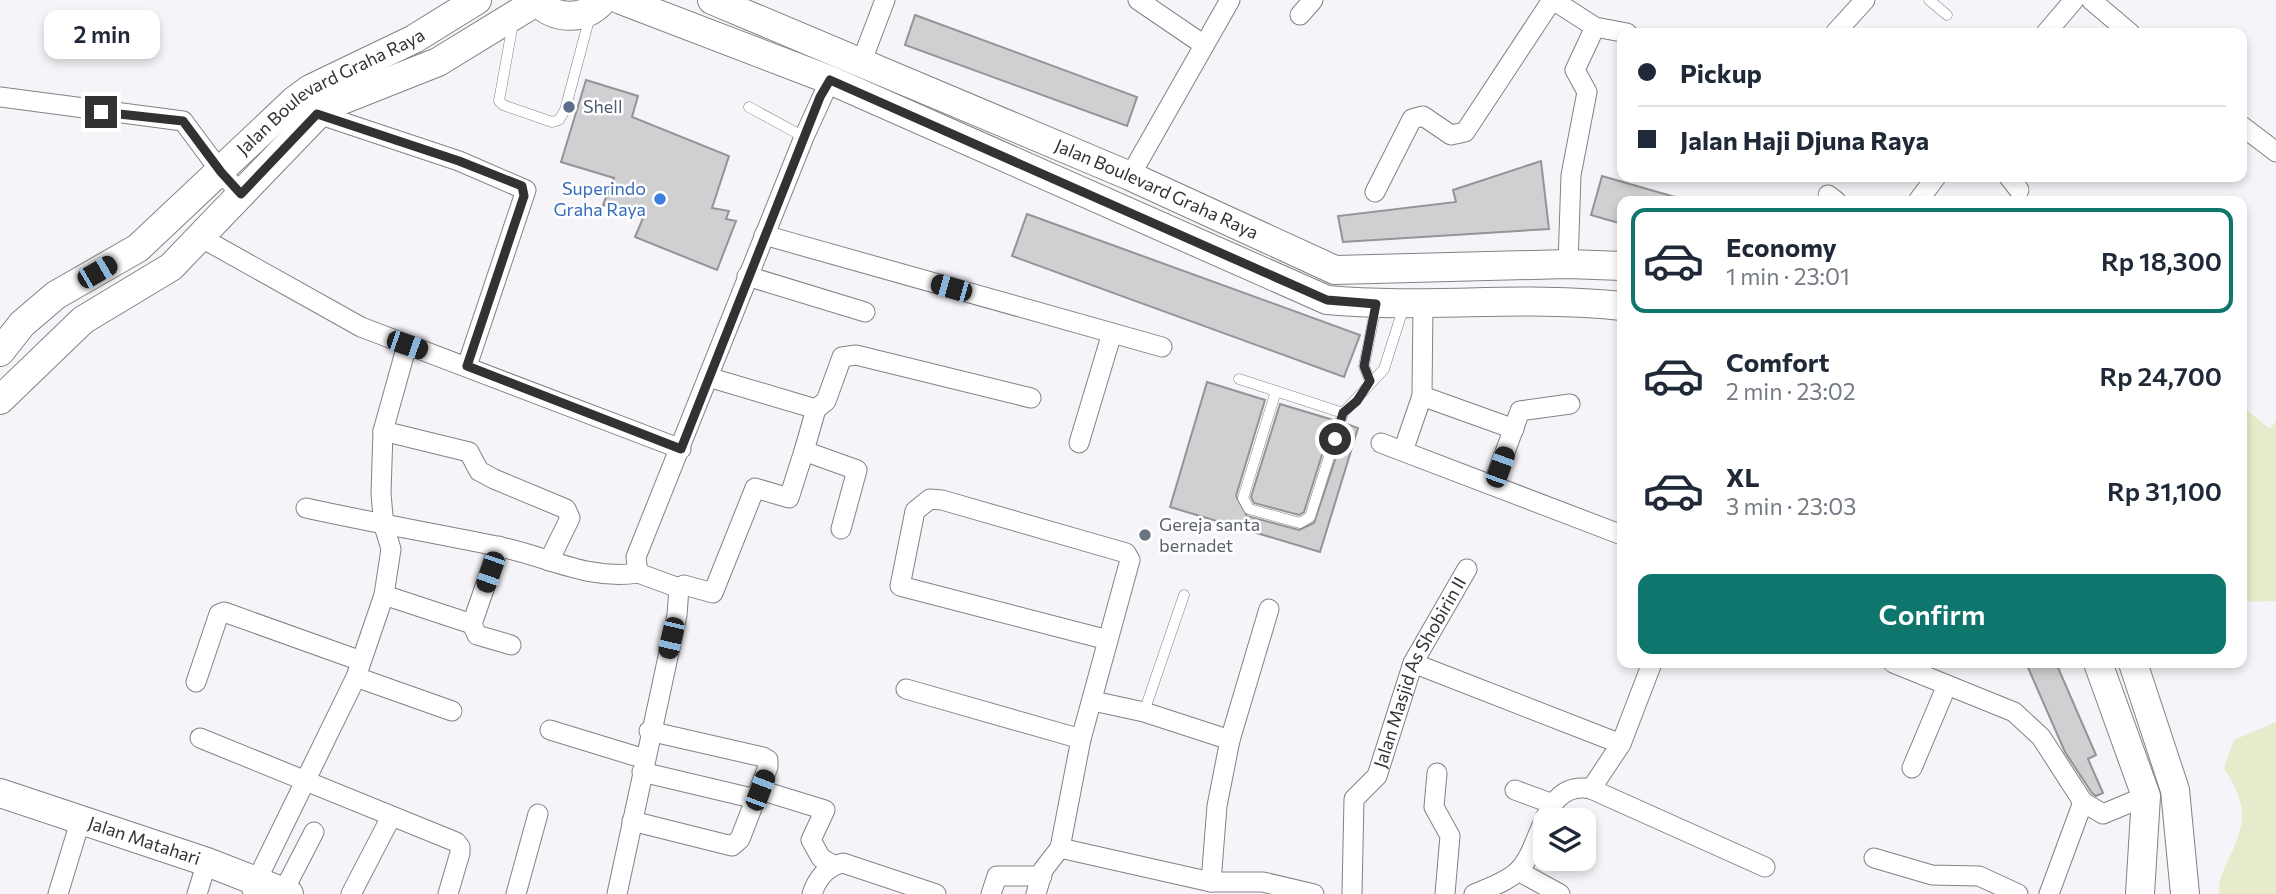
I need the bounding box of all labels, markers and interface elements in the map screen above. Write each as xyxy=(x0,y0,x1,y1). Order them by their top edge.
callout: 2 min xyxy=(43,10,159,60)
text: 2 min xyxy=(74,20,130,48)
street label: Jalan Boulevard Graha Raya xyxy=(232,23,428,159)
text: Pickup xyxy=(1680,57,1762,88)
place label: Shell xyxy=(583,95,623,117)
route end xyxy=(85,96,117,128)
marker: Shell xyxy=(561,99,577,115)
text: Jalan Haji Djuna Raya xyxy=(1680,124,1929,155)
street label: Jalan Boulevard Graha Raya xyxy=(1052,134,1262,243)
place label: Superindo Graha Raya xyxy=(553,177,646,220)
marker: Superindo Graha Raya xyxy=(652,191,668,207)
icon: car xyxy=(1642,229,1705,292)
text: Economy xyxy=(1726,231,1837,262)
text: Rp 18,300 xyxy=(2101,245,2222,276)
car xyxy=(74,252,121,292)
text: 1 min · 23:01 xyxy=(1726,262,1850,290)
car xyxy=(928,272,975,304)
car xyxy=(384,328,431,362)
icon: car xyxy=(1642,344,1705,407)
text: Comfort xyxy=(1726,346,1829,377)
text: Rp 24,700 xyxy=(2099,360,2222,391)
text: 2 min · 23:02 xyxy=(1726,377,1856,405)
route start xyxy=(1319,423,1351,455)
car xyxy=(1483,444,1518,490)
icon: car xyxy=(1642,459,1705,522)
text: XL xyxy=(1726,461,1760,492)
text: Rp 31,100 xyxy=(2107,475,2222,506)
text: 3 min · 23:03 xyxy=(1726,492,1856,520)
place label: Gereja santa bernadet xyxy=(1159,513,1260,556)
marker: Gereja santa bernadet xyxy=(1137,527,1153,543)
car xyxy=(474,549,507,595)
street label: Jalan Masjid As Shobirin II xyxy=(1368,573,1470,770)
button: Confirm xyxy=(1638,574,2226,654)
car xyxy=(657,615,686,661)
car xyxy=(743,767,778,813)
map controls xyxy=(1533,808,1596,871)
button: layers xyxy=(1533,808,1596,871)
street label: Jalan Matahari xyxy=(85,811,204,869)

